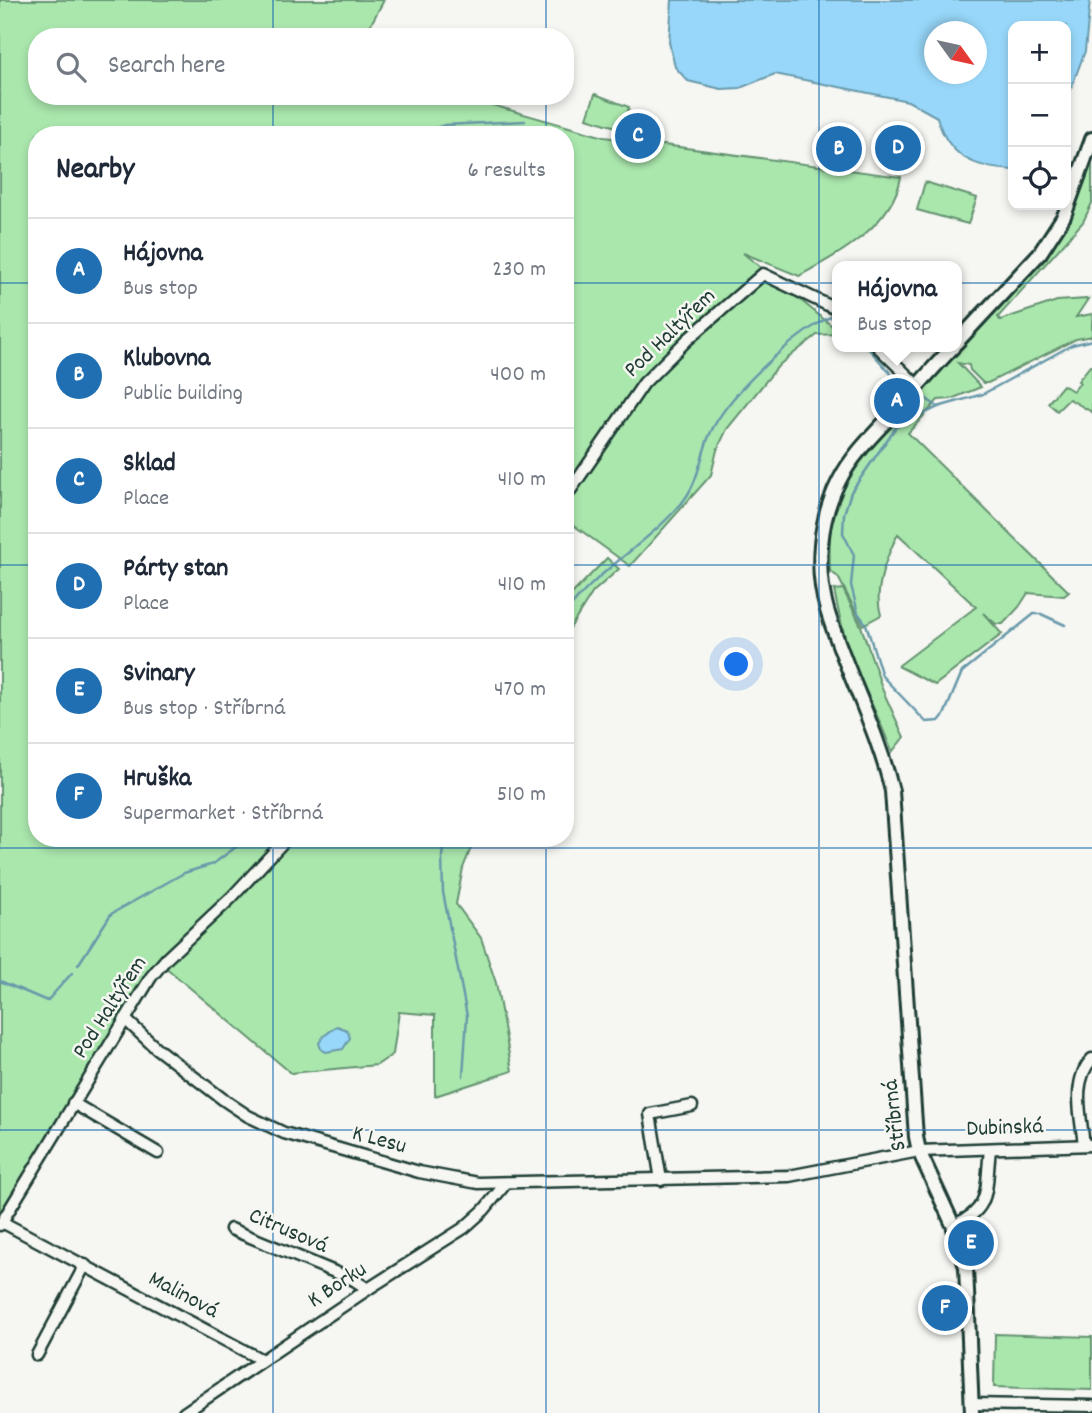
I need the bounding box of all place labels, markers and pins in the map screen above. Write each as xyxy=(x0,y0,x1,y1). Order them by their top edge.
pin: C xyxy=(615,110,661,162)
pin: D xyxy=(875,122,921,174)
pin: B xyxy=(816,123,862,175)
pin: A xyxy=(874,375,920,427)
pin: E xyxy=(948,1217,994,1269)
pin: F xyxy=(922,1282,968,1334)

